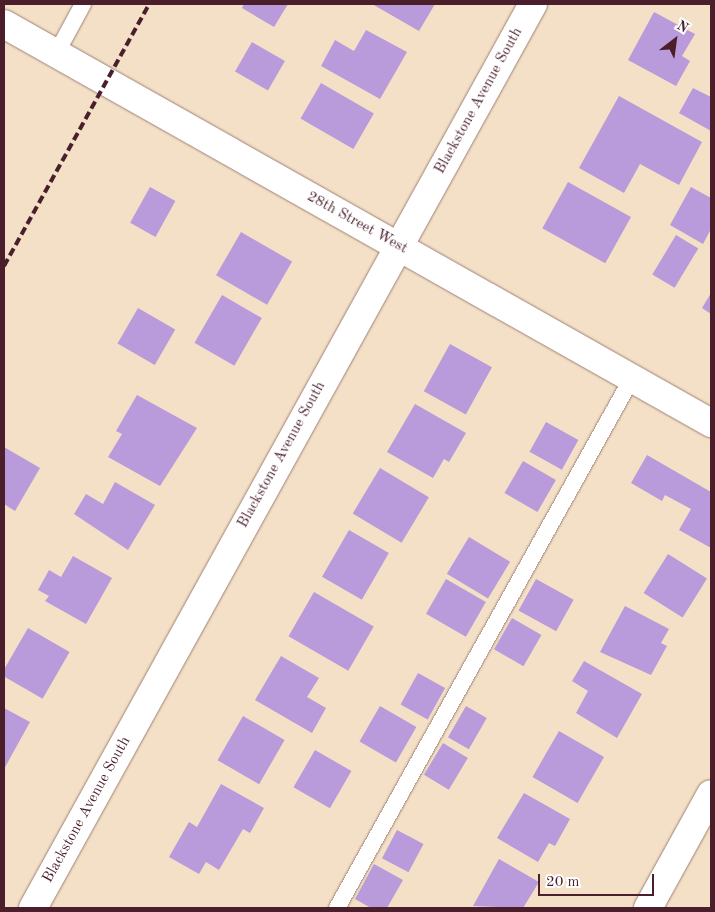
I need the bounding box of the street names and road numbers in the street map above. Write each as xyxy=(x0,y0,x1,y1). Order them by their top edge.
street label: Blackstone Avenue South xyxy=(431,25,527,177)
street label: 28th Street West xyxy=(304,188,410,258)
street label: Blackstone Avenue South xyxy=(234,379,330,531)
street label: Blackstone Avenue South xyxy=(39,734,135,886)

